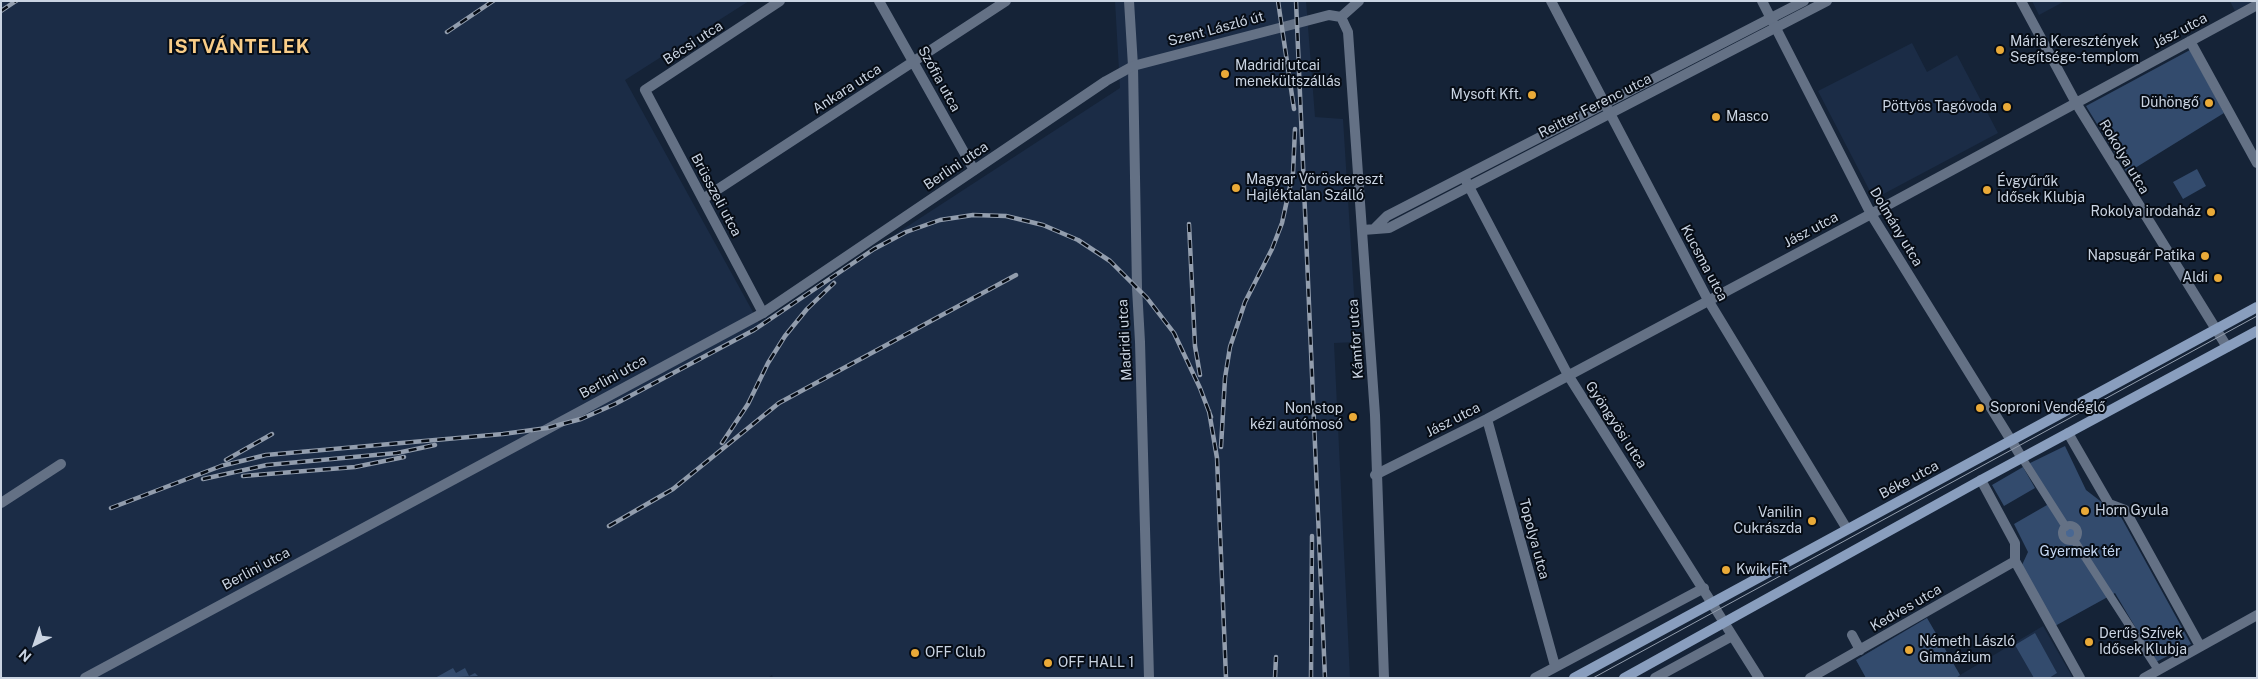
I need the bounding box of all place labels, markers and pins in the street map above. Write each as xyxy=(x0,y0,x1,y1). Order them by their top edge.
place label: Mária Keresztények Segítsége-templom xyxy=(2010,34,2139,66)
marker: Mária Keresztények Segítsége-templom xyxy=(1994,44,2006,56)
place label: Madridi utcai menekültszállás xyxy=(1235,58,1341,90)
marker: Madridi utcai menekültszállás xyxy=(1219,68,1231,80)
place label: Mysoft Kft. xyxy=(1451,87,1522,103)
marker: Mysoft Kft. xyxy=(1526,89,1538,101)
place label: Dühöngő xyxy=(2141,95,2199,111)
marker: Dühöngő xyxy=(2203,97,2215,109)
place label: Pöttyös Tagóvoda xyxy=(1882,99,1997,115)
marker: Pöttyös Tagóvoda xyxy=(2001,101,2013,113)
place label: Masco xyxy=(1726,109,1769,125)
marker: Masco xyxy=(1710,111,1722,123)
place label: Magyar Vöröskereszt Hajléktalan Szálló xyxy=(1246,172,1384,204)
place label: Évgyűrűk Idősek Klubja xyxy=(1997,174,2085,206)
marker: Magyar Vöröskereszt Hajléktalan Szálló xyxy=(1230,182,1242,194)
marker: Évgyűrűk Idősek Klubja xyxy=(1981,184,1993,196)
place label: Rokolya irodaház xyxy=(2091,204,2201,220)
marker: Rokolya irodaház xyxy=(2205,206,2217,218)
place label: Napsugár Patika xyxy=(2088,248,2195,264)
marker: Napsugár Patika xyxy=(2199,250,2211,262)
place label: Aldi xyxy=(2182,270,2208,286)
marker: Aldi xyxy=(2212,272,2224,284)
place label: Soproni Vendéglő xyxy=(1990,400,2105,416)
place label: Non stop kézi autómosó xyxy=(1250,401,1343,434)
marker: Soproni Vendéglő xyxy=(1974,402,1986,414)
marker: Non stop kézi autómosó xyxy=(1347,411,1359,423)
place label: Horn Gyula xyxy=(2095,503,2168,519)
place label: Vanilin Cukrászda xyxy=(1734,505,1802,538)
marker: Horn Gyula xyxy=(2079,505,2091,517)
marker: Vanilin Cukrászda xyxy=(1806,515,1818,527)
place label: Kwik Fit xyxy=(1736,562,1788,578)
marker: Kwik Fit xyxy=(1720,564,1732,576)
place label: Derűs Szívek Idősek Klubja xyxy=(2099,626,2187,658)
place label: Németh László Gimnázium xyxy=(1919,634,2015,666)
marker: Derűs Szívek Idősek Klubja xyxy=(2083,636,2095,648)
marker: Németh László Gimnázium xyxy=(1903,644,1915,656)
place label: OFF Club xyxy=(925,645,986,661)
marker: OFF Club xyxy=(909,647,921,659)
place label: OFF HALL 1 xyxy=(1058,655,1134,671)
marker: OFF HALL 1 xyxy=(1042,657,1054,669)

